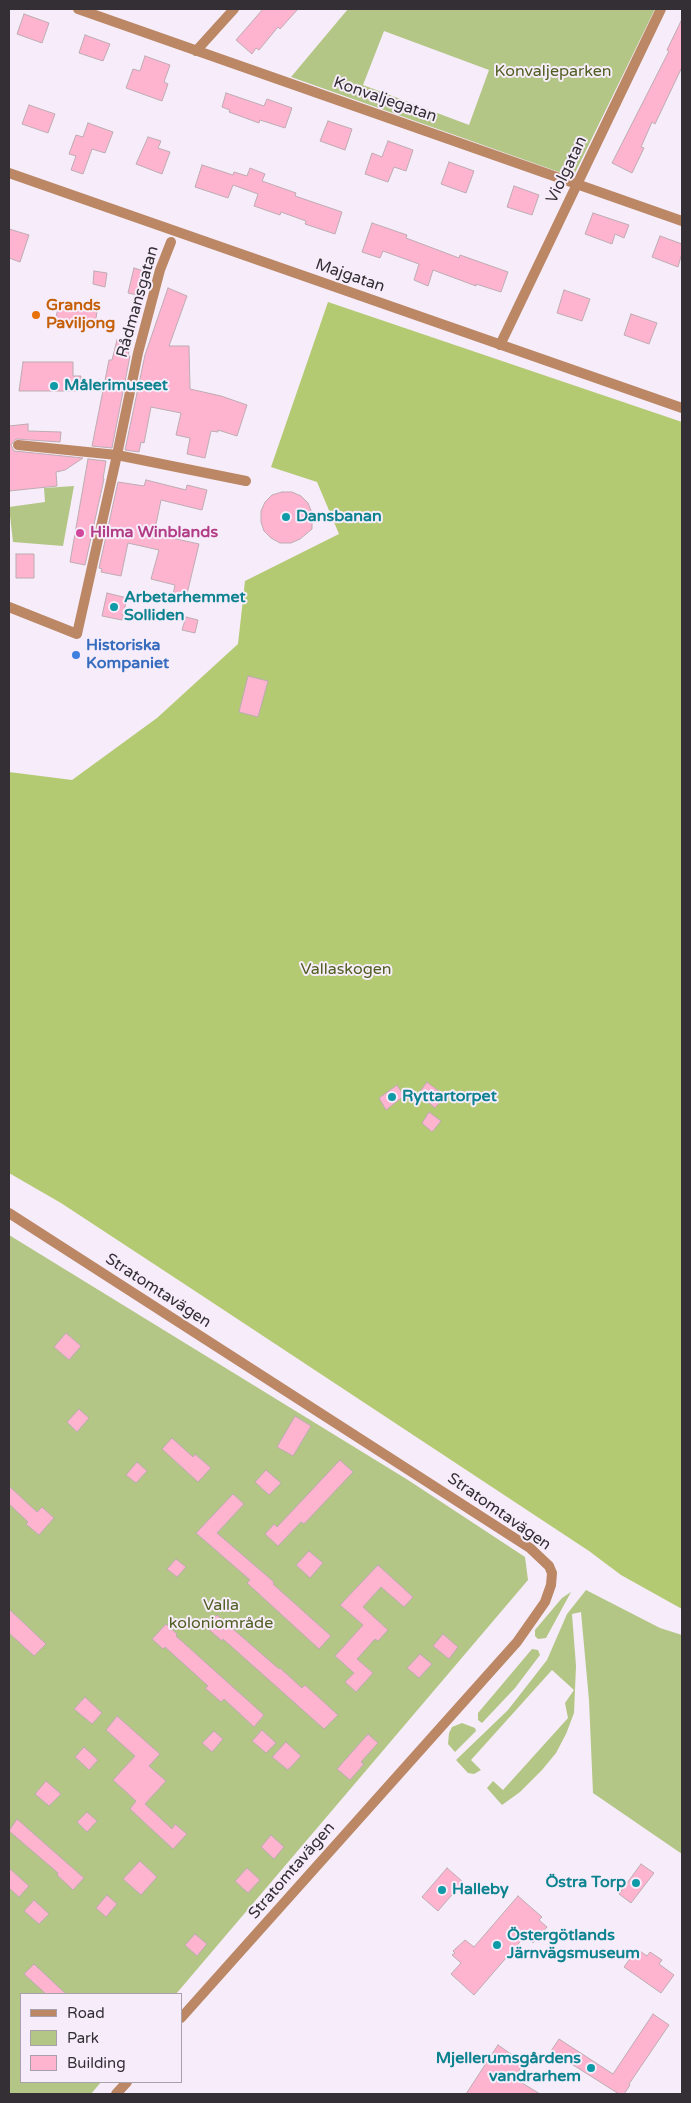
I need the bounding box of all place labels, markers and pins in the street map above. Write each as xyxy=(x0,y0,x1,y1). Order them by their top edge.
place label: Grands Paviljong xyxy=(46,296,115,334)
marker: Grands Paviljong xyxy=(30,309,42,321)
place label: Målerimuseet xyxy=(64,376,168,396)
marker: Målerimuseet xyxy=(48,380,60,392)
place label: Dansbanan xyxy=(296,507,382,527)
marker: Dansbanan xyxy=(280,511,292,523)
place label: Hilma Winblands xyxy=(90,523,218,543)
marker: Hilma Winblands xyxy=(74,527,86,539)
place label: Arbetarhemmet Solliden xyxy=(124,588,246,626)
marker: Arbetarhemmet Solliden xyxy=(108,601,120,613)
place label: Historiska Kompaniet xyxy=(86,636,169,674)
marker: Historiska Kompaniet xyxy=(70,649,82,661)
place label: Ryttartorpet xyxy=(402,1087,497,1107)
marker: Ryttartorpet xyxy=(386,1091,398,1103)
place label: Östra Torp xyxy=(545,1873,626,1893)
marker: Östra Torp xyxy=(630,1877,642,1889)
place label: Halleby xyxy=(452,1880,509,1900)
marker: Halleby xyxy=(436,1884,448,1896)
place label: Östergötlands Järnvägsmuseum xyxy=(507,1926,640,1964)
marker: Östergötlands Järnvägsmuseum xyxy=(491,1939,503,1951)
place label: Mjellerumsgårdens vandrarhem xyxy=(436,2049,581,2087)
marker: Mjellerumsgårdens vandrarhem xyxy=(585,2062,597,2074)

